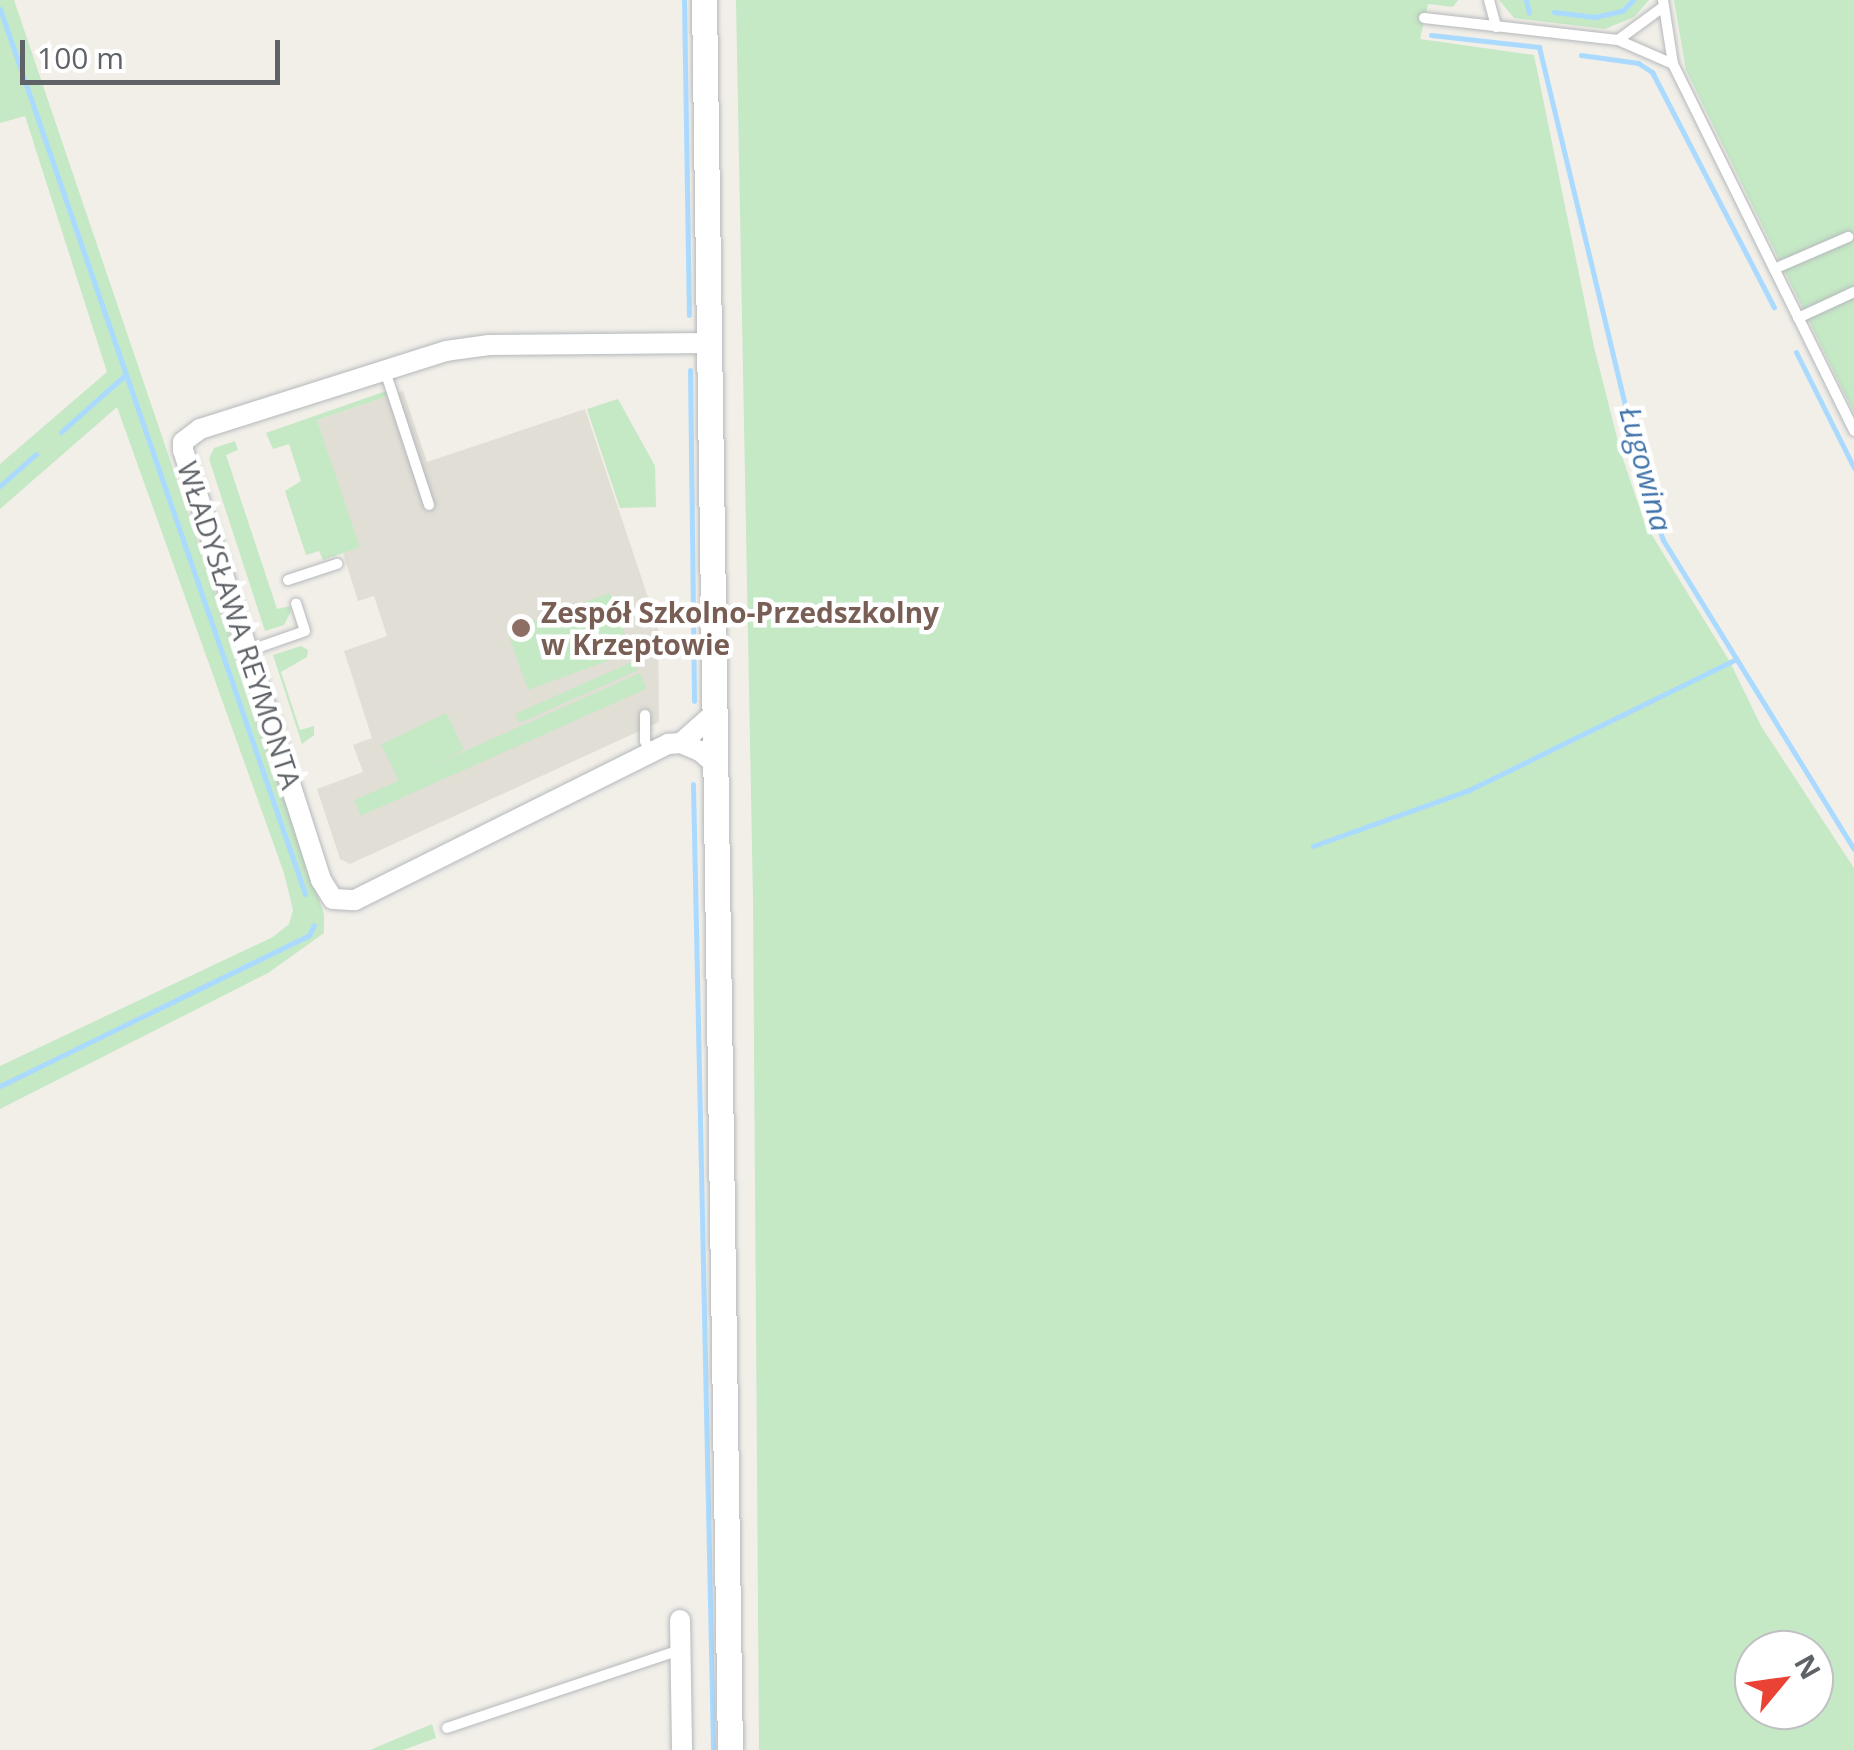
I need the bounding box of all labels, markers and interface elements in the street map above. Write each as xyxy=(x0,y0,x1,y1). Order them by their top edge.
scale bar xyxy=(25,20,285,82)
text: 100 m xyxy=(37,37,124,78)
water label: Ługowina xyxy=(1612,403,1680,535)
street label: WŁADYSŁAWA REYMONTA xyxy=(171,457,309,793)
place label: Zespół Szkolno-Przedszkolny w Krzeptowie xyxy=(541,595,939,661)
marker: Zespół Szkolno-Przedszkolny w Krzeptowie xyxy=(510,617,532,639)
north arrow xyxy=(1734,1630,1834,1730)
text: N xyxy=(1786,1647,1831,1686)

